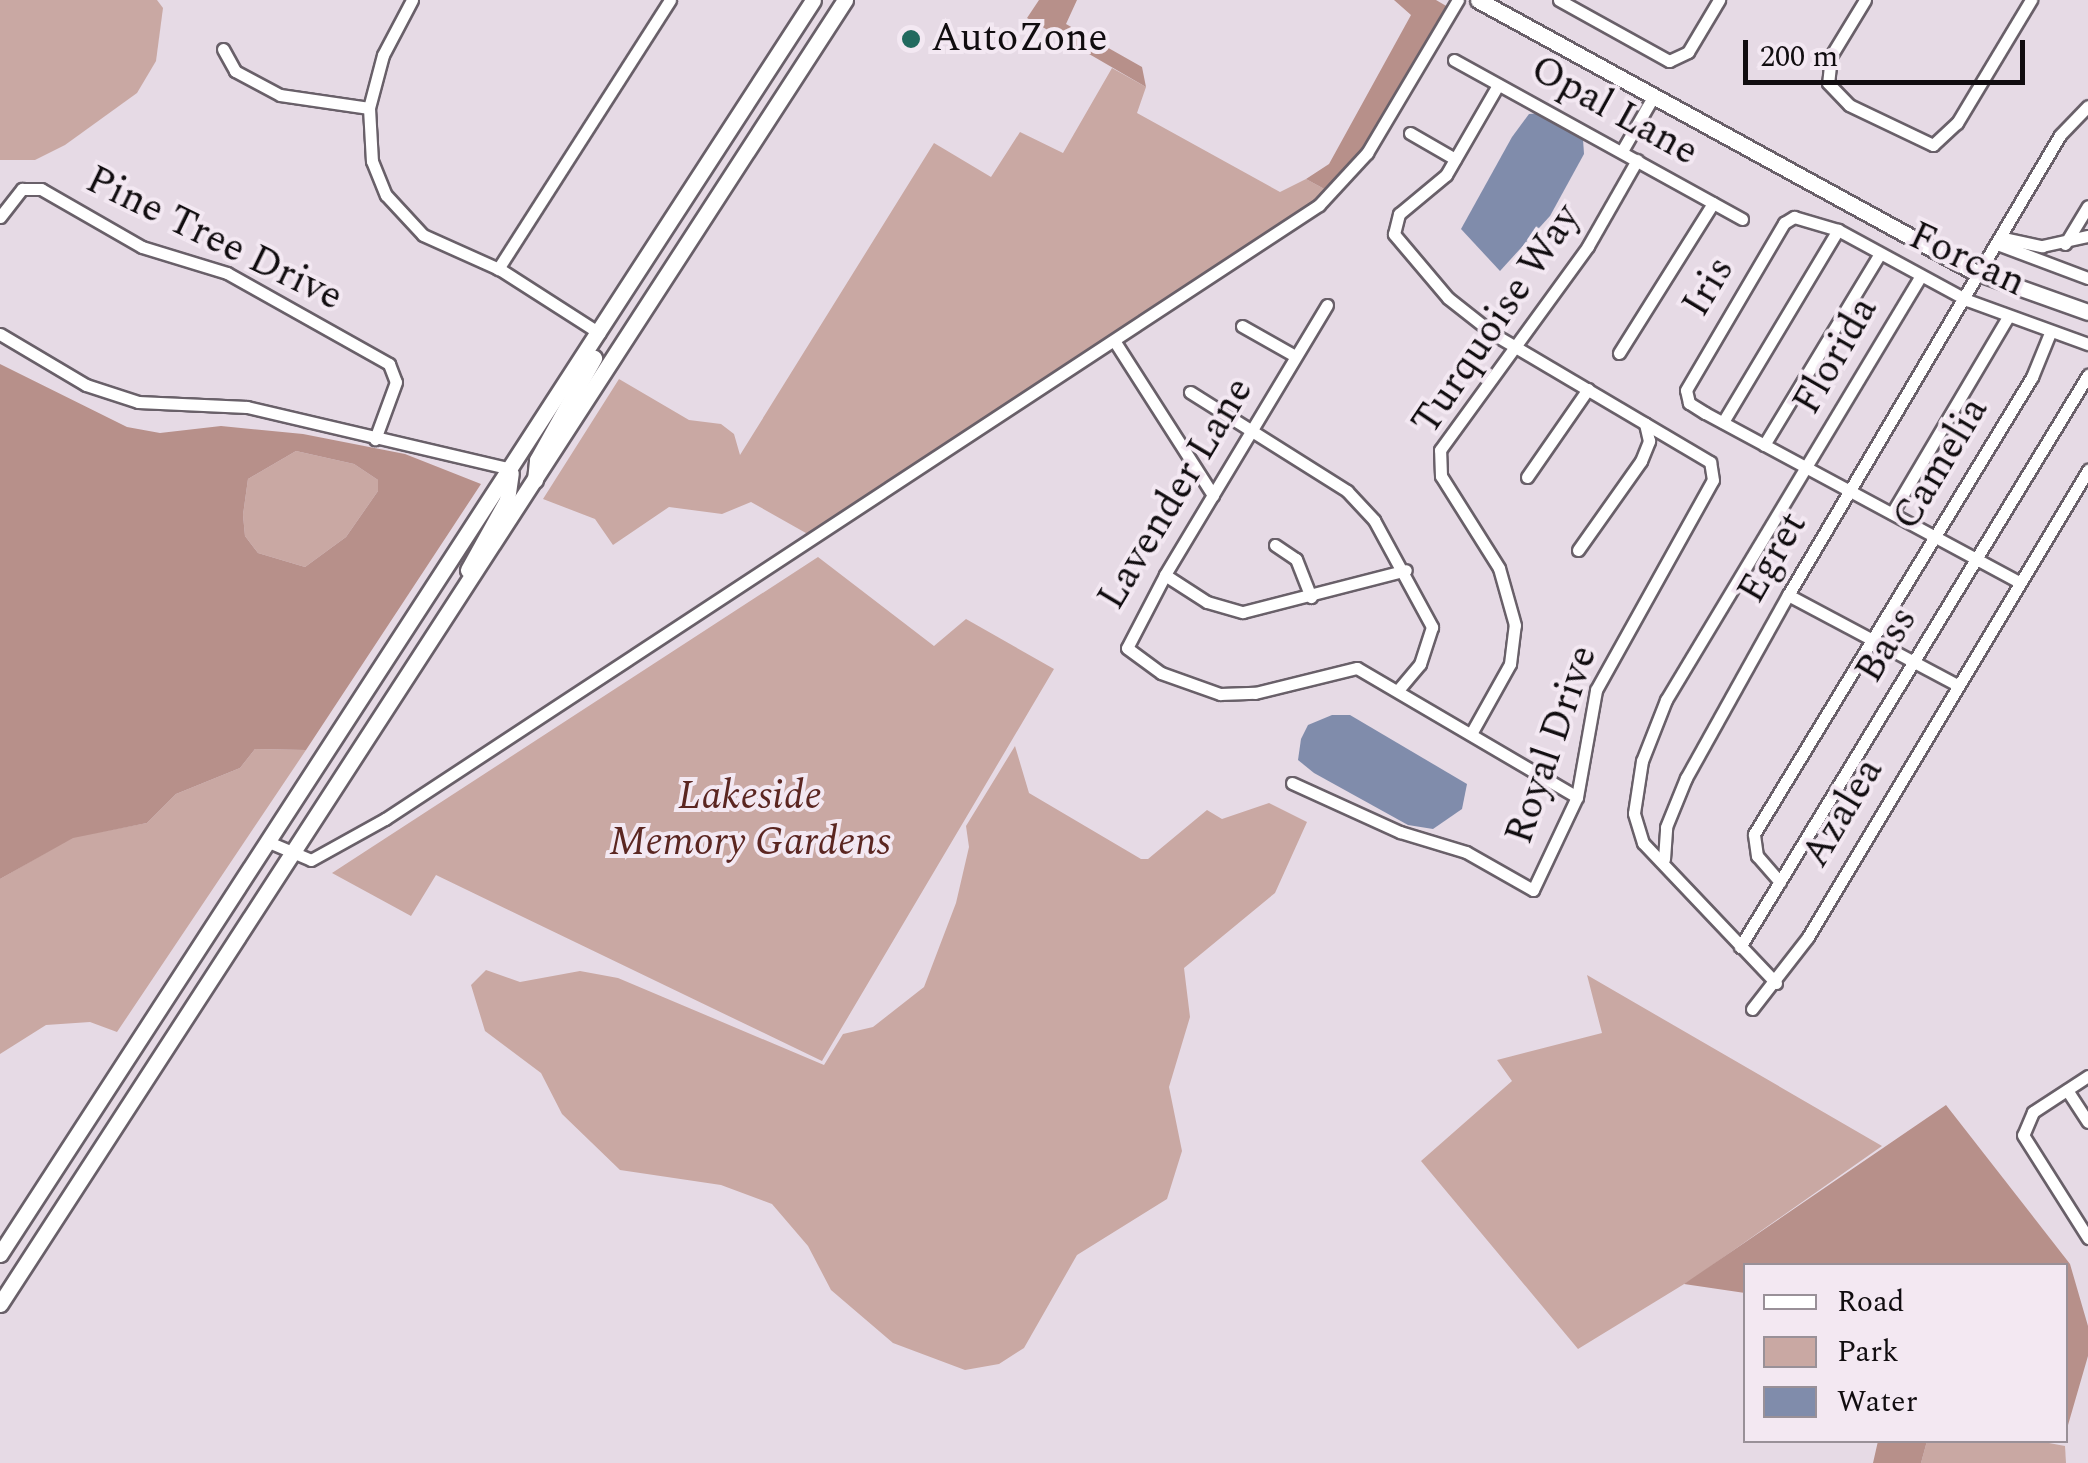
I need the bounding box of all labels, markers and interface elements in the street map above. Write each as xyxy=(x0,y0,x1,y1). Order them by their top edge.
place label: AutoZone xyxy=(931,15,1108,63)
scale bar xyxy=(1748,20,2030,82)
marker: AutoZone xyxy=(900,28,922,50)
text: 200 m xyxy=(1760,34,1838,80)
street label: Opal Lane xyxy=(1522,45,1706,177)
street label: Pine Tree Drive xyxy=(78,156,350,322)
street label: Turquoise Way xyxy=(1402,196,1592,444)
street label: Forcan xyxy=(1901,212,2033,308)
street label: Iris xyxy=(1673,248,1745,326)
street label: Florida xyxy=(1783,289,1889,423)
street label: Lavender Lane xyxy=(1088,369,1264,619)
street label: Camelia xyxy=(1883,389,1999,539)
street label: Egret xyxy=(1728,504,1818,612)
street label: Bass xyxy=(1846,598,1928,692)
street label: Royal Drive xyxy=(1496,640,1608,850)
street label: Azalea xyxy=(1792,750,1894,876)
park label: Lakeside Memory Gardens xyxy=(609,773,891,867)
legend xyxy=(1743,1263,2068,1443)
text: Road xyxy=(1837,1279,1905,1325)
text: Park xyxy=(1837,1329,1899,1375)
text: Water xyxy=(1837,1379,1918,1425)

